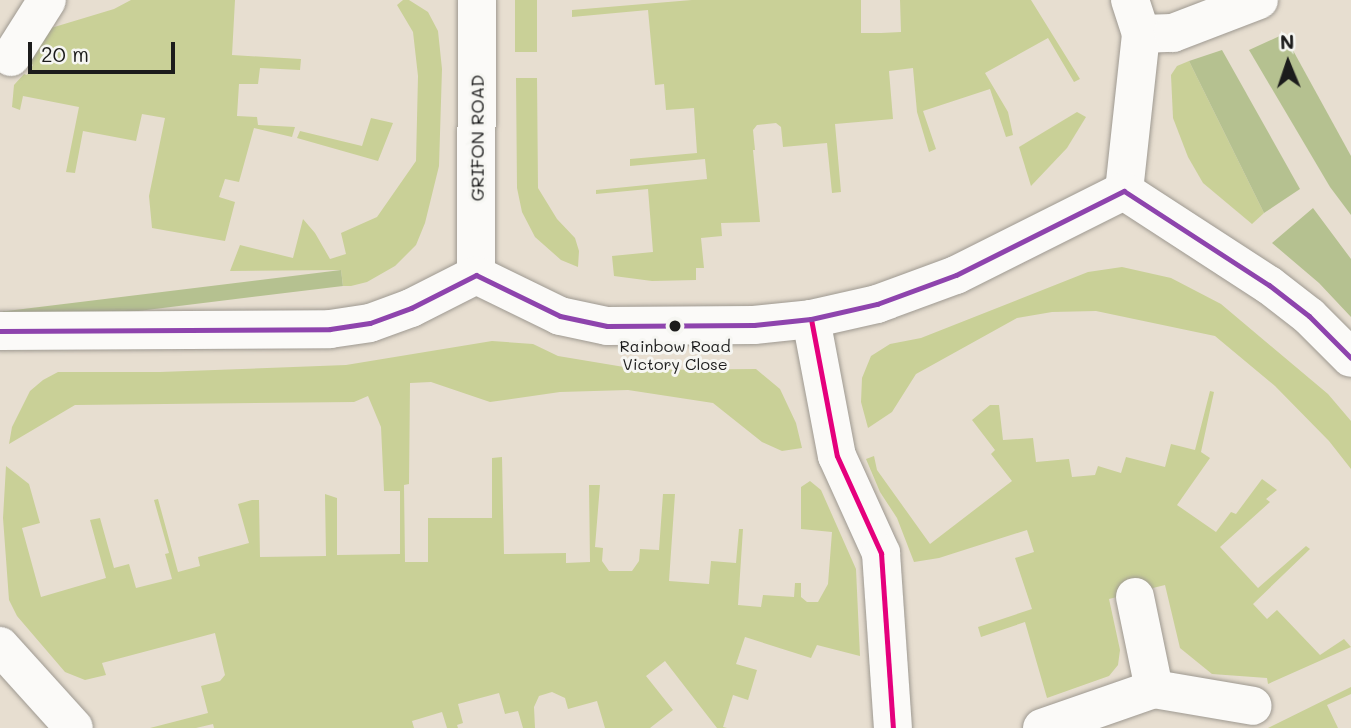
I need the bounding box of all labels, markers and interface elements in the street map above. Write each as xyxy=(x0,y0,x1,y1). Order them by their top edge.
scale bar xyxy=(32,28,178,72)
north arrow xyxy=(1253,28,1323,98)
text: N xyxy=(1280,29,1295,54)
text: 20 m xyxy=(41,40,89,67)
street label: GRIFON ROAD xyxy=(466,75,488,201)
marker: Rainbow Road Victory Close xyxy=(668,319,682,333)
place label: Rainbow Road Victory Close xyxy=(619,336,731,374)

